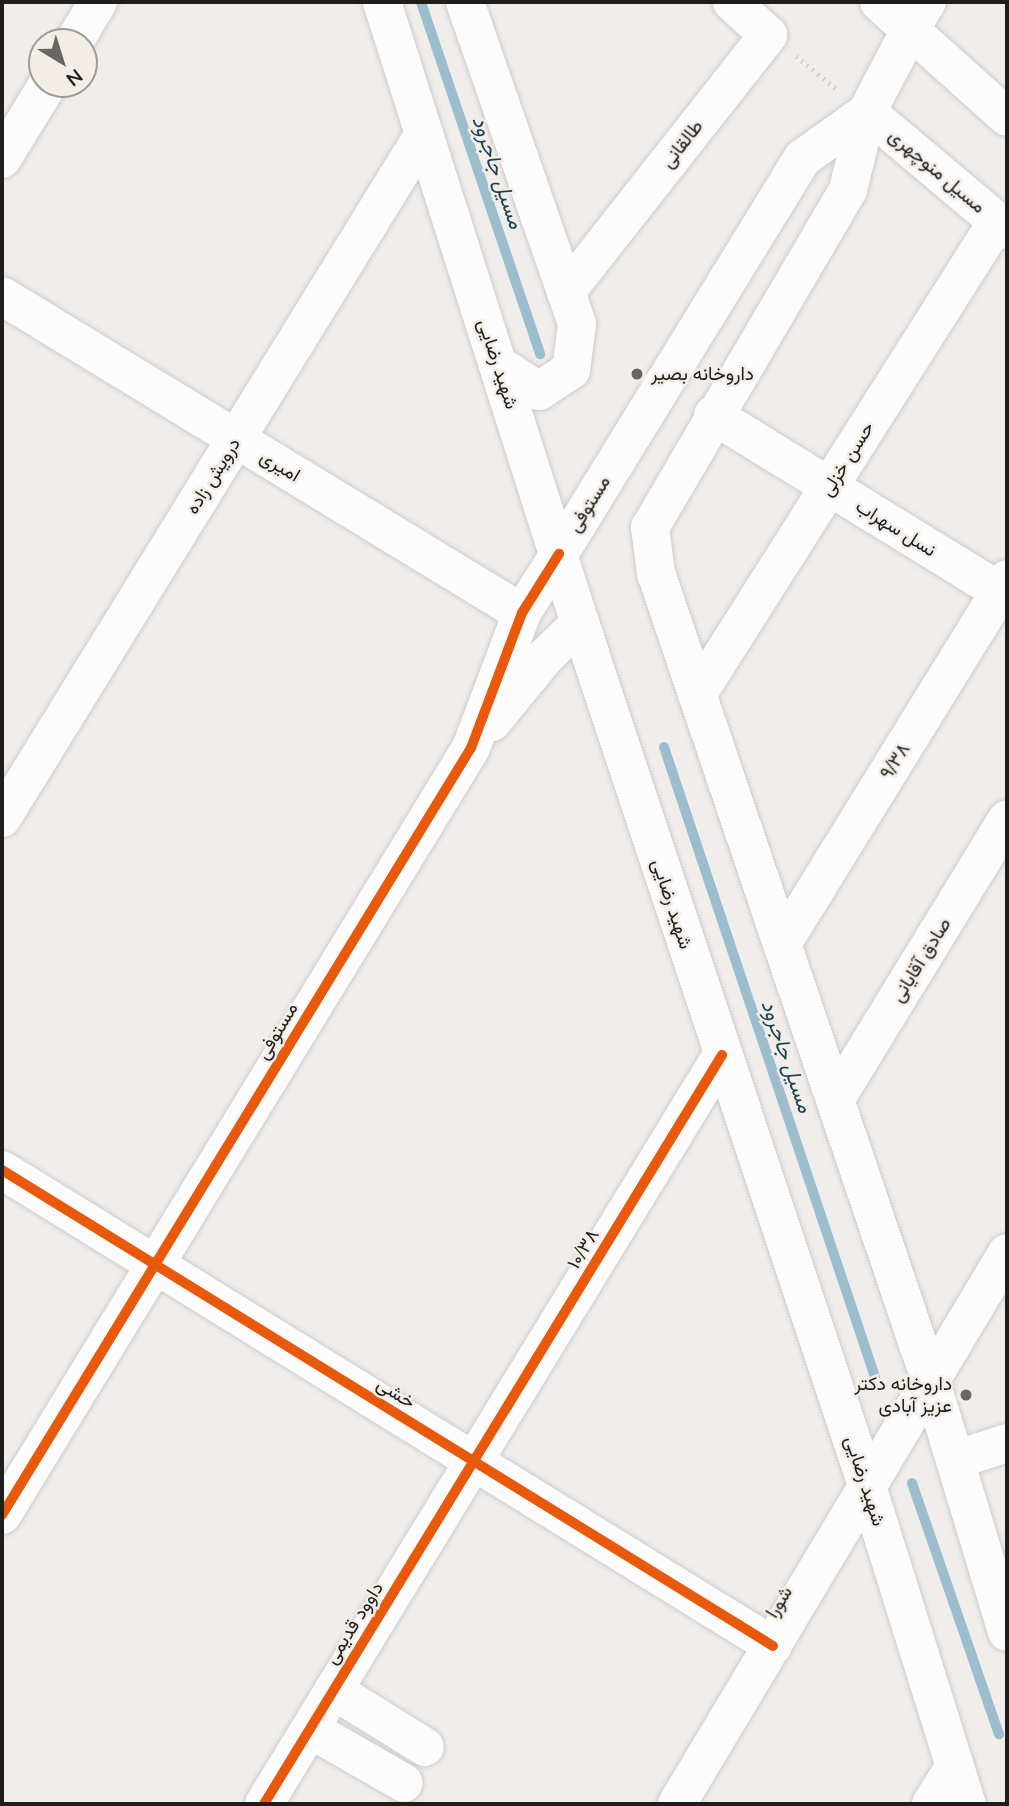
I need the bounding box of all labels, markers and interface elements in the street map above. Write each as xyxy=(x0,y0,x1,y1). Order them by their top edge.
north arrow xyxy=(28,28,98,98)
text: N xyxy=(62,64,88,92)
water label: مسیل جاجرود xyxy=(468,112,530,232)
street label: طالقانی xyxy=(656,115,708,173)
street label: مسیل منوچهری xyxy=(884,124,990,218)
street label: شهید رضایی xyxy=(473,316,523,412)
place label: داروخانه بصیر xyxy=(651,363,754,385)
marker: داروخانه بصیر xyxy=(629,366,645,382)
street label: حسن خزلی xyxy=(815,417,879,501)
street label: درویش زاده xyxy=(181,434,245,518)
street label: امیری xyxy=(256,445,304,487)
street label: مستوفی xyxy=(563,471,615,537)
street label: نسل سهراب xyxy=(852,494,940,562)
street label: ۹/۳۸ xyxy=(875,739,915,783)
street label: شهید رضایی xyxy=(647,856,697,952)
street label: صادق آقایانی xyxy=(886,913,956,1007)
water label: مسیل جاجرود xyxy=(757,996,819,1116)
street label: مستوفی xyxy=(251,998,303,1064)
street label: ۱۰/۳۸ xyxy=(562,1225,604,1273)
street label: خشی xyxy=(373,1372,419,1414)
place label: داروخانه دکتر عزیز آبادی xyxy=(854,1373,952,1417)
marker: داروخانه دکتر عزیز آبادی xyxy=(958,1387,974,1403)
street label: شهید رضایی xyxy=(840,1433,890,1529)
street label: داوود قدیمی xyxy=(320,1578,388,1668)
street label: شورا xyxy=(761,1582,797,1622)

